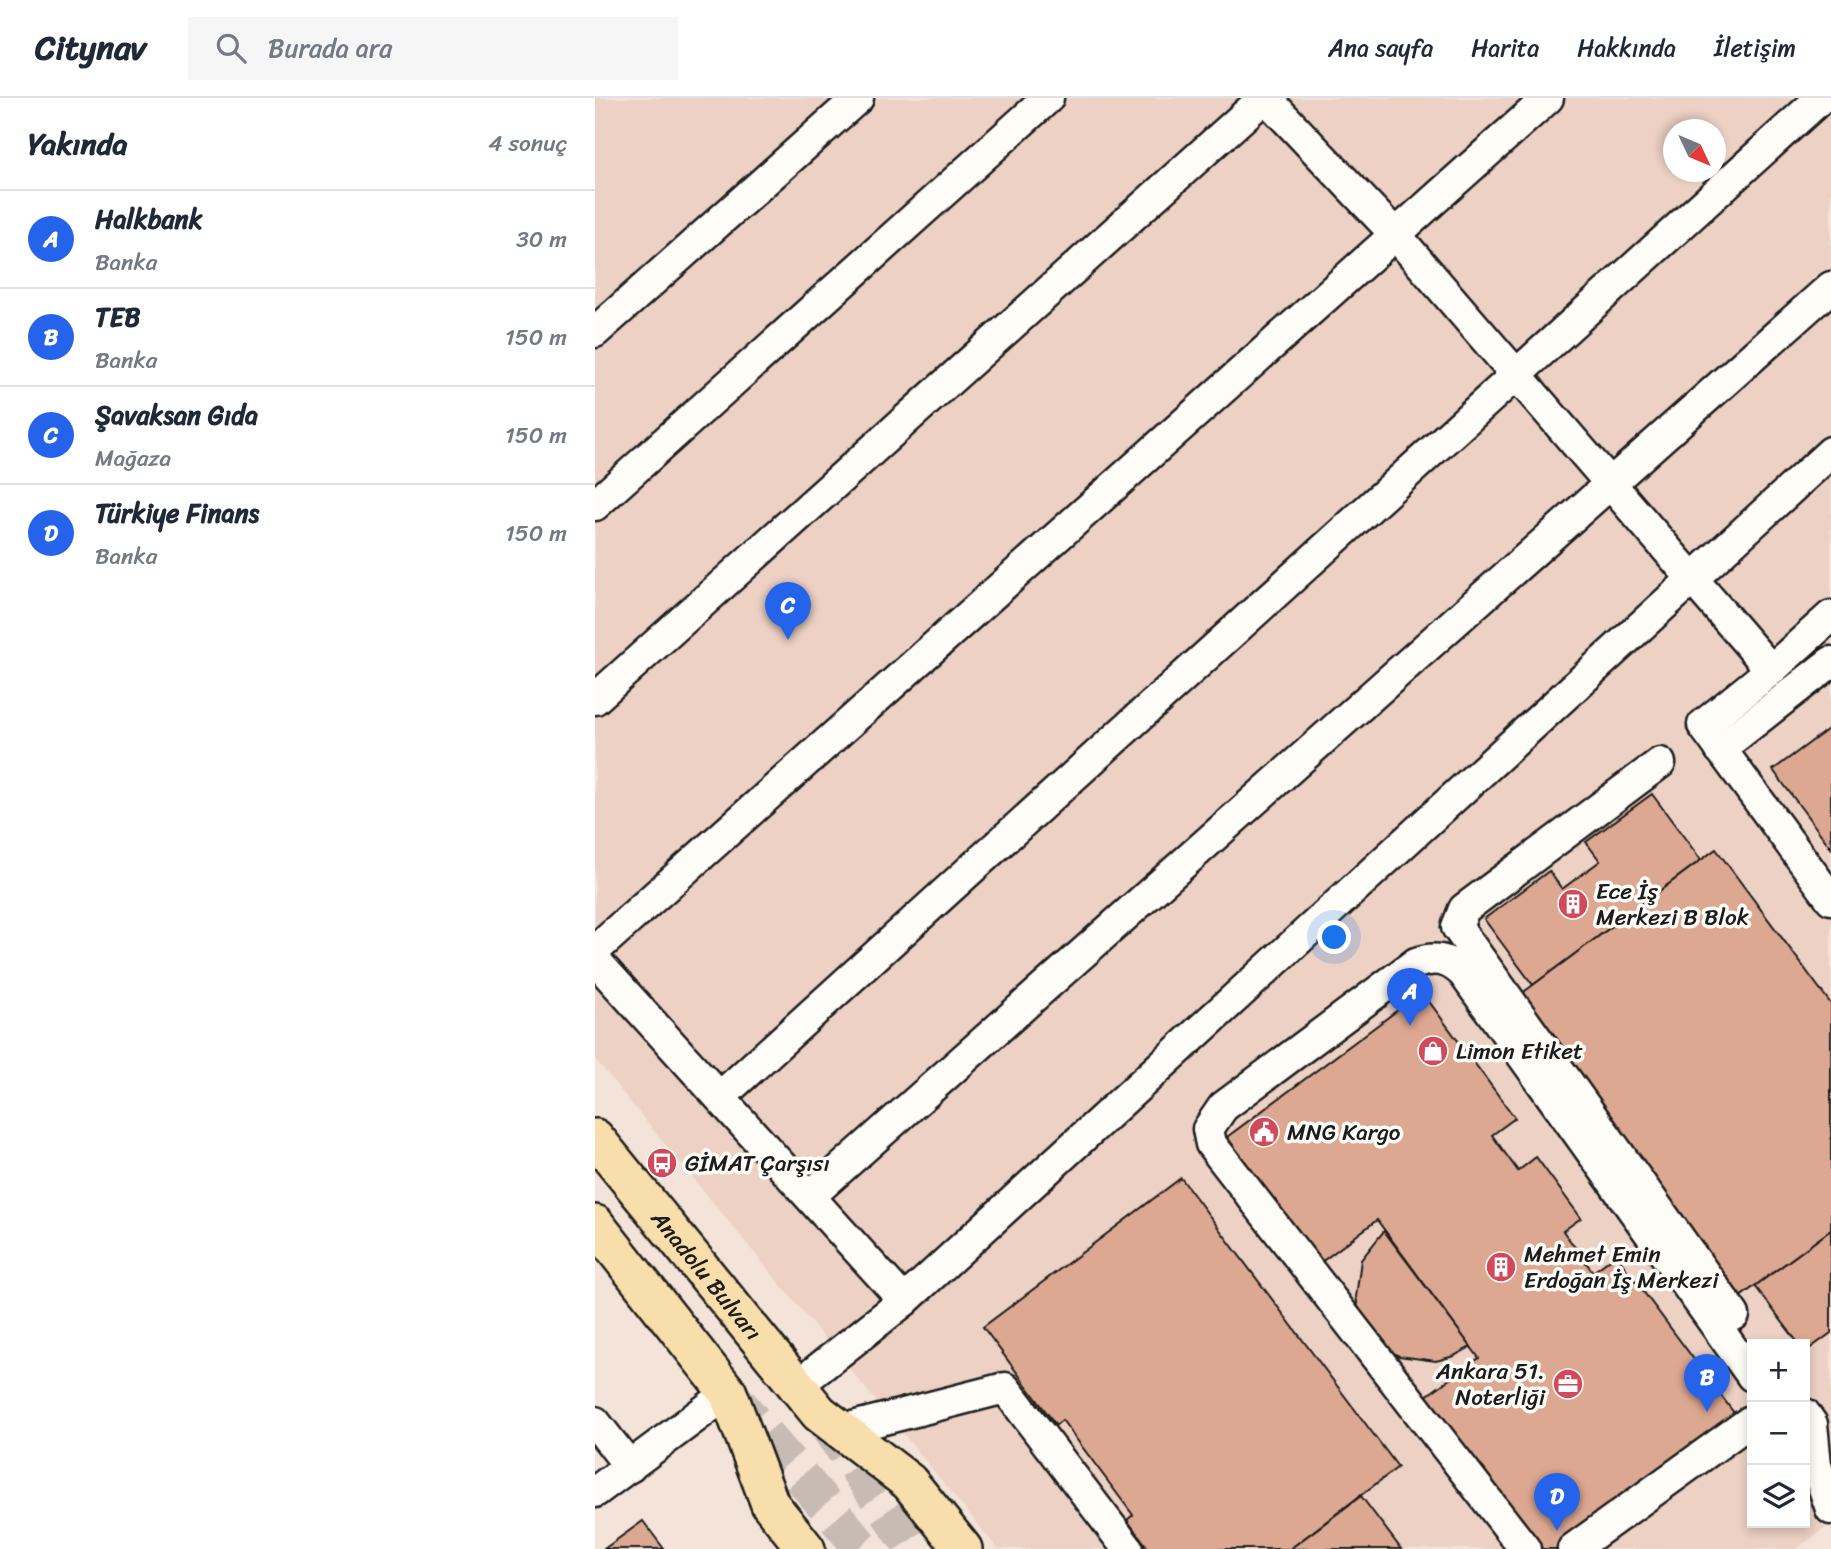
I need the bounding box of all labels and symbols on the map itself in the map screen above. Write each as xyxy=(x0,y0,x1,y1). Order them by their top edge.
north arrow xyxy=(1663,119,1726,182)
pin: C xyxy=(765,582,811,640)
place label: Ece İş Merkezi B Blok xyxy=(1596,871,1749,938)
building icon: Ece İş Merkezi B Blok xyxy=(1556,887,1590,921)
your location xyxy=(1317,920,1351,954)
pin: A xyxy=(1387,968,1433,1026)
place label: Limon Etiket xyxy=(1456,1031,1583,1072)
shop icon: Limon Etiket xyxy=(1416,1034,1450,1068)
place label: MNG Kargo xyxy=(1287,1112,1401,1153)
public building icon: MNG Kargo xyxy=(1247,1115,1281,1149)
place label: GİMAT Çarşısı xyxy=(685,1143,830,1184)
bus stop icon: GİMAT Çarşısı xyxy=(645,1146,679,1180)
street label: Anadolu Bulvarı xyxy=(640,1200,773,1350)
place label: Mehmet Emin Erdoğan İş Merkezi xyxy=(1524,1234,1719,1301)
building icon: Mehmet Emin Erdoğan İş Merkezi xyxy=(1484,1250,1518,1284)
place label: Ankara 51. Noterliği xyxy=(1435,1351,1546,1418)
pin: B xyxy=(1684,1354,1730,1412)
office icon: Ankara 51. Noterliği xyxy=(1551,1367,1585,1401)
pin: D xyxy=(1534,1473,1580,1531)

